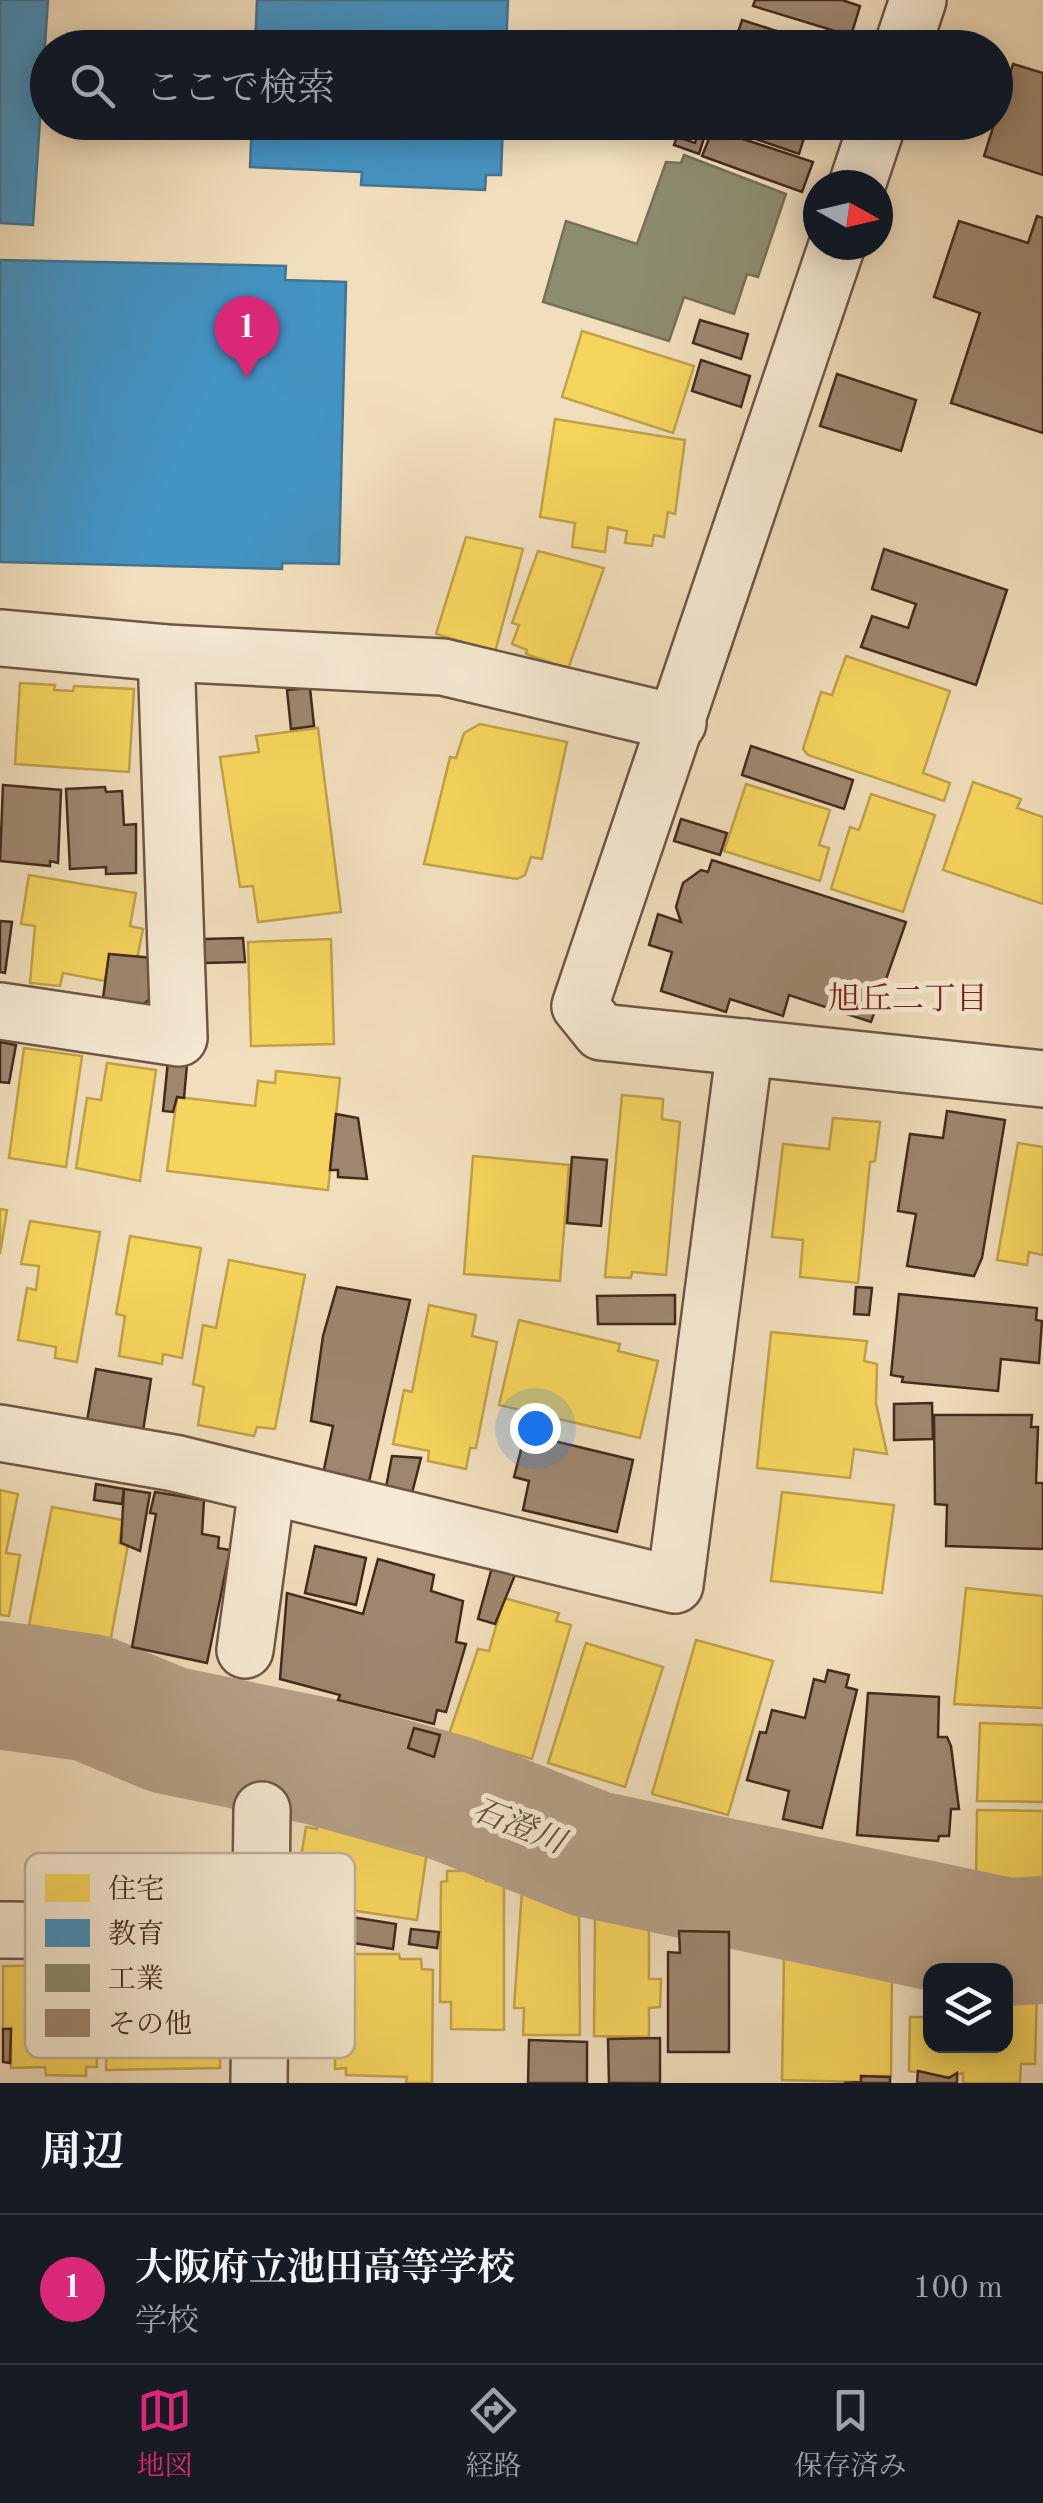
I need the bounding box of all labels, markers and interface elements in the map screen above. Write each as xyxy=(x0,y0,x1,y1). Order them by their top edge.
search box xyxy=(30,30,1013,140)
icon: search xyxy=(65,58,120,113)
text: ここで検索 xyxy=(145,71,335,109)
north arrow xyxy=(803,170,893,260)
pin: 1 xyxy=(214,296,280,378)
district label: 旭丘二丁目 xyxy=(828,982,988,1017)
your location xyxy=(510,1403,561,1454)
water label: 石澄川 xyxy=(467,1792,572,1862)
legend xyxy=(25,1853,355,2058)
text: 住宅 xyxy=(108,1874,164,1905)
text: 教育 xyxy=(108,1919,164,1950)
map controls xyxy=(923,1963,1013,2053)
button: layers xyxy=(923,1963,1013,2053)
text: 工業 xyxy=(108,1964,164,1995)
text: その他 xyxy=(108,2009,192,2040)
text: 周辺 xyxy=(40,2133,124,2175)
text: 大阪府立池田高等学校 xyxy=(135,2251,515,2289)
text: 1 xyxy=(63,2273,82,2305)
text: 100 m xyxy=(913,2273,1003,2305)
text: 学校 xyxy=(135,2307,199,2339)
tab: 地図 xyxy=(136,2383,193,2486)
tab: 経路 xyxy=(465,2383,522,2486)
tab: 保存済み xyxy=(794,2383,907,2486)

